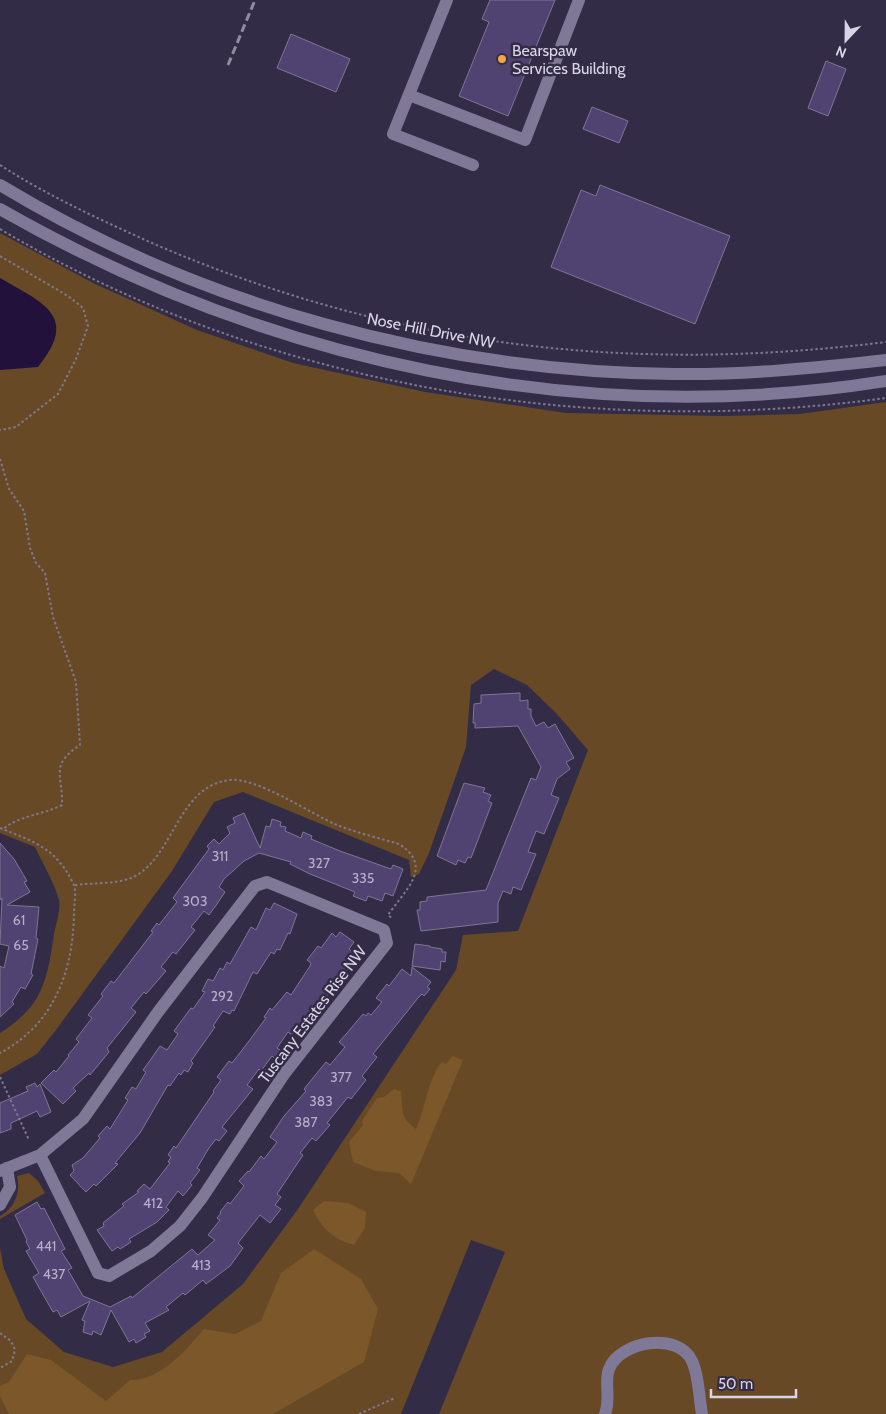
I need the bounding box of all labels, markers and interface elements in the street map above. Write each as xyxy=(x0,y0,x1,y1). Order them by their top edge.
north arrow xyxy=(821,15,871,65)
place label: Bearspaw Services Building xyxy=(512,41,627,78)
text: N xyxy=(833,42,849,62)
marker: Bearspaw Services Building xyxy=(496,53,508,65)
street label: Nose Hill Drive NW xyxy=(365,309,497,352)
house number: 311 xyxy=(212,847,228,865)
house number: 327 xyxy=(308,854,330,872)
house number: 335 xyxy=(352,869,374,887)
house number: 303 xyxy=(183,892,207,910)
house number: 61 xyxy=(13,911,25,929)
house number: 65 xyxy=(13,936,29,954)
street label: Tuscany Estates Rise NW xyxy=(254,941,371,1087)
house number: 292 xyxy=(211,987,233,1005)
house number: 377 xyxy=(330,1068,352,1086)
house number: 383 xyxy=(309,1092,333,1110)
house number: 387 xyxy=(294,1113,318,1131)
house number: 412 xyxy=(143,1194,163,1212)
house number: 441 xyxy=(36,1237,56,1255)
house number: 413 xyxy=(191,1256,211,1274)
house number: 437 xyxy=(43,1265,65,1283)
scale bar xyxy=(711,1366,796,1398)
text: 50 m xyxy=(718,1375,753,1393)

